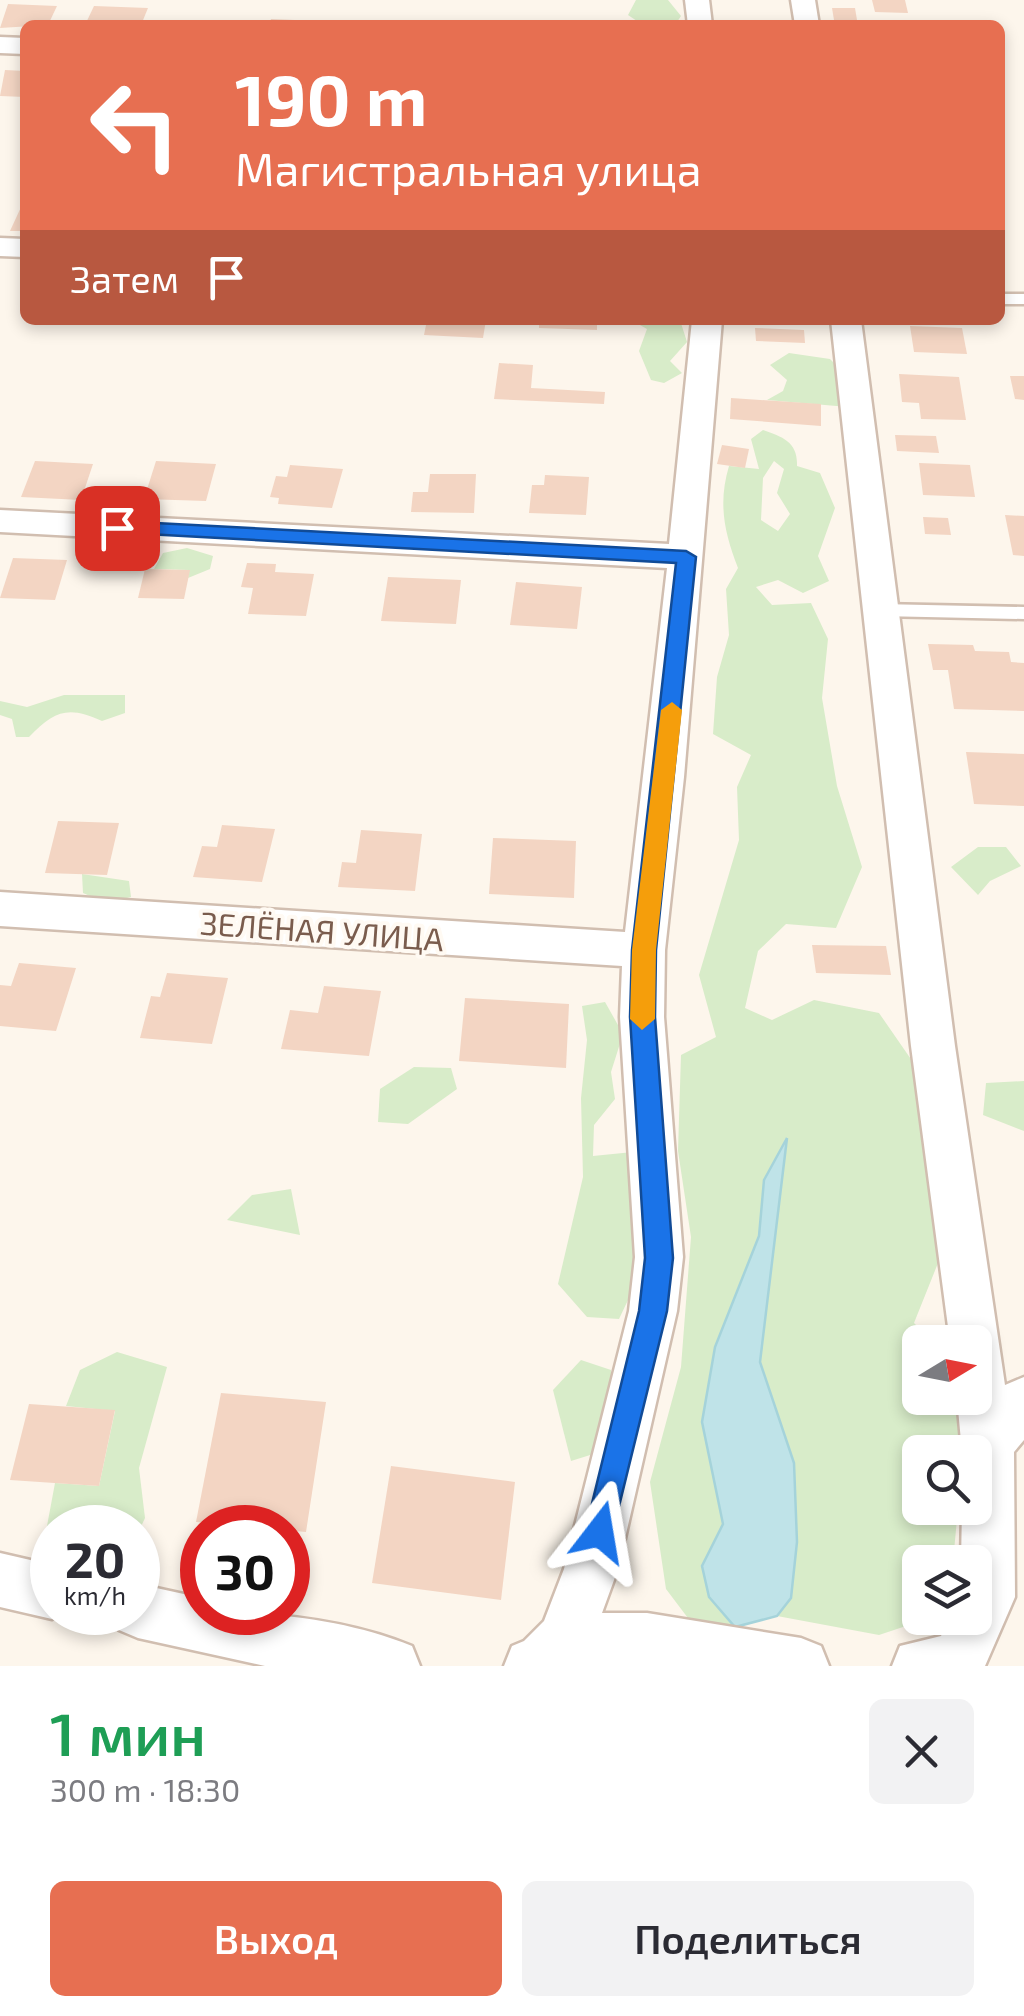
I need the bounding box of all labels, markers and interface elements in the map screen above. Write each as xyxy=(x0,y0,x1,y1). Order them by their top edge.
text: 190 m xyxy=(235,56,428,140)
icon: left xyxy=(70,60,200,190)
text: Магистральная улица xyxy=(235,141,701,195)
icon: arrive xyxy=(199,250,254,305)
text: Затем xyxy=(70,255,179,301)
pin xyxy=(75,486,160,571)
icon: arrive xyxy=(90,501,145,556)
street label: ЗЕЛЁНАЯ УЛИЦА xyxy=(199,903,445,957)
north arrow xyxy=(902,1325,992,1415)
map controls xyxy=(902,1325,992,1635)
button: search xyxy=(902,1435,992,1525)
position arrow xyxy=(548,1480,652,1584)
speed limit sign: 30 xyxy=(180,1505,310,1635)
text: 20 xyxy=(65,1528,125,1588)
button: layers xyxy=(902,1545,992,1635)
text: km/h xyxy=(64,1580,126,1610)
text: 1 мин xyxy=(50,1696,206,1768)
button: close xyxy=(869,1699,974,1804)
text: 300 m · 18:30 xyxy=(50,1770,240,1808)
button: Выход xyxy=(50,1881,502,1996)
button: Поделиться xyxy=(522,1881,974,1996)

